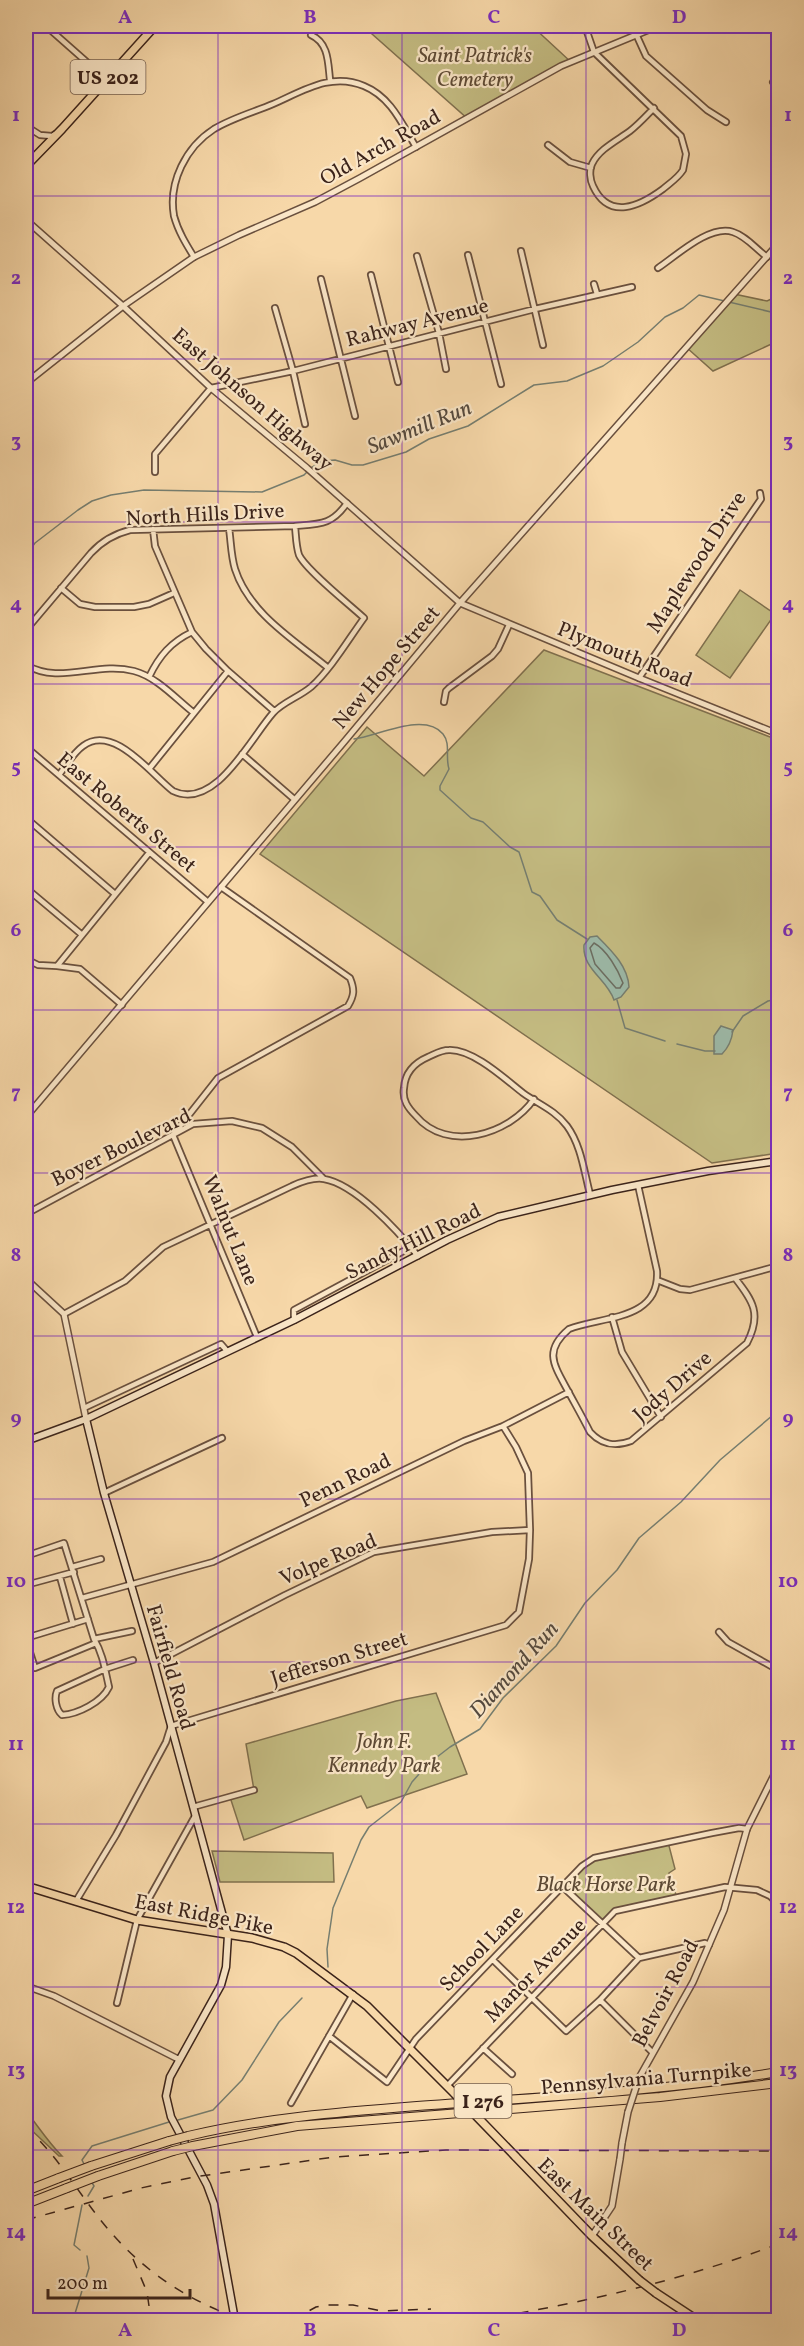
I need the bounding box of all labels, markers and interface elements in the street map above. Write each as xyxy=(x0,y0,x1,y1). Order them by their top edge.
text: A xyxy=(118,4,132,32)
text: B xyxy=(303,4,317,32)
text: C xyxy=(488,4,501,32)
text: D xyxy=(672,4,686,32)
park label: Saint Patrick's Cemetery xyxy=(418,42,532,95)
road number: US 202 xyxy=(70,60,146,94)
text: 1 xyxy=(12,102,20,130)
text: 1 xyxy=(784,102,792,130)
street label: Old Arch Road xyxy=(315,103,446,194)
text: 2 xyxy=(11,265,21,293)
text: 2 xyxy=(783,265,793,293)
street label: Rahway Avenue xyxy=(343,292,492,355)
street label: East Johnson Highway xyxy=(165,322,340,479)
water label: Sawmill Run xyxy=(363,393,477,463)
text: 3 xyxy=(11,428,21,456)
text: 3 xyxy=(783,428,793,456)
street label: Maplewood Drive xyxy=(641,486,754,639)
street label: North Hills Drive xyxy=(125,497,285,534)
text: 4 xyxy=(10,591,22,619)
text: 4 xyxy=(782,591,794,619)
street label: New Hope Street xyxy=(327,600,448,736)
street label: Plymouth Road xyxy=(553,615,696,696)
street label: East Roberts Street xyxy=(50,746,202,880)
text: 5 xyxy=(11,754,21,782)
text: 5 xyxy=(783,754,793,782)
text: 6 xyxy=(11,917,22,945)
text: 6 xyxy=(783,917,794,945)
text: 7 xyxy=(11,1079,21,1107)
text: 7 xyxy=(783,1079,793,1107)
street label: Boyer Boulevard xyxy=(47,1102,197,1195)
street label: Walnut Lane xyxy=(194,1171,265,1290)
street label: Sandy Hill Road xyxy=(341,1197,486,1288)
text: 8 xyxy=(11,1242,21,1270)
text: 8 xyxy=(783,1242,793,1270)
street label: Jody Drive xyxy=(627,1345,719,1430)
text: 9 xyxy=(10,1405,22,1433)
text: 9 xyxy=(782,1405,794,1433)
street label: Penn Road xyxy=(295,1447,396,1516)
street label: Volpe Road xyxy=(275,1527,382,1594)
text: 10 xyxy=(6,1568,26,1596)
text: 10 xyxy=(778,1568,798,1596)
street label: Fairfield Road xyxy=(138,1601,201,1733)
water label: Diamond Run xyxy=(463,1615,567,1726)
street label: Jefferson Street xyxy=(268,1625,411,1694)
park label: John F. Kennedy Park xyxy=(328,1728,441,1781)
text: 11 xyxy=(8,1731,24,1759)
text: 11 xyxy=(780,1731,796,1759)
park label: Black Horse Park xyxy=(536,1871,676,1900)
street label: East Ridge Pike xyxy=(132,1888,276,1943)
text: 12 xyxy=(7,1894,25,1922)
text: 12 xyxy=(779,1894,797,1922)
street label: School Lane xyxy=(433,1899,531,1999)
street label: Manor Avenue xyxy=(479,1912,594,2030)
street label: Belvoir Road xyxy=(626,1935,707,2053)
street label: Pennsylvania Turnpike xyxy=(540,2056,753,2103)
text: 13 xyxy=(7,2057,25,2085)
text: 13 xyxy=(779,2057,797,2085)
road number: I 276 xyxy=(454,2084,512,2118)
street label: East Main Street xyxy=(530,2152,660,2278)
text: 14 xyxy=(6,2219,26,2247)
text: 14 xyxy=(778,2219,798,2247)
scale bar xyxy=(48,2262,190,2300)
text: 200 m xyxy=(57,2272,108,2297)
text: A xyxy=(118,2317,132,2345)
text: B xyxy=(303,2317,317,2345)
text: C xyxy=(488,2317,501,2345)
text: D xyxy=(672,2317,686,2345)

